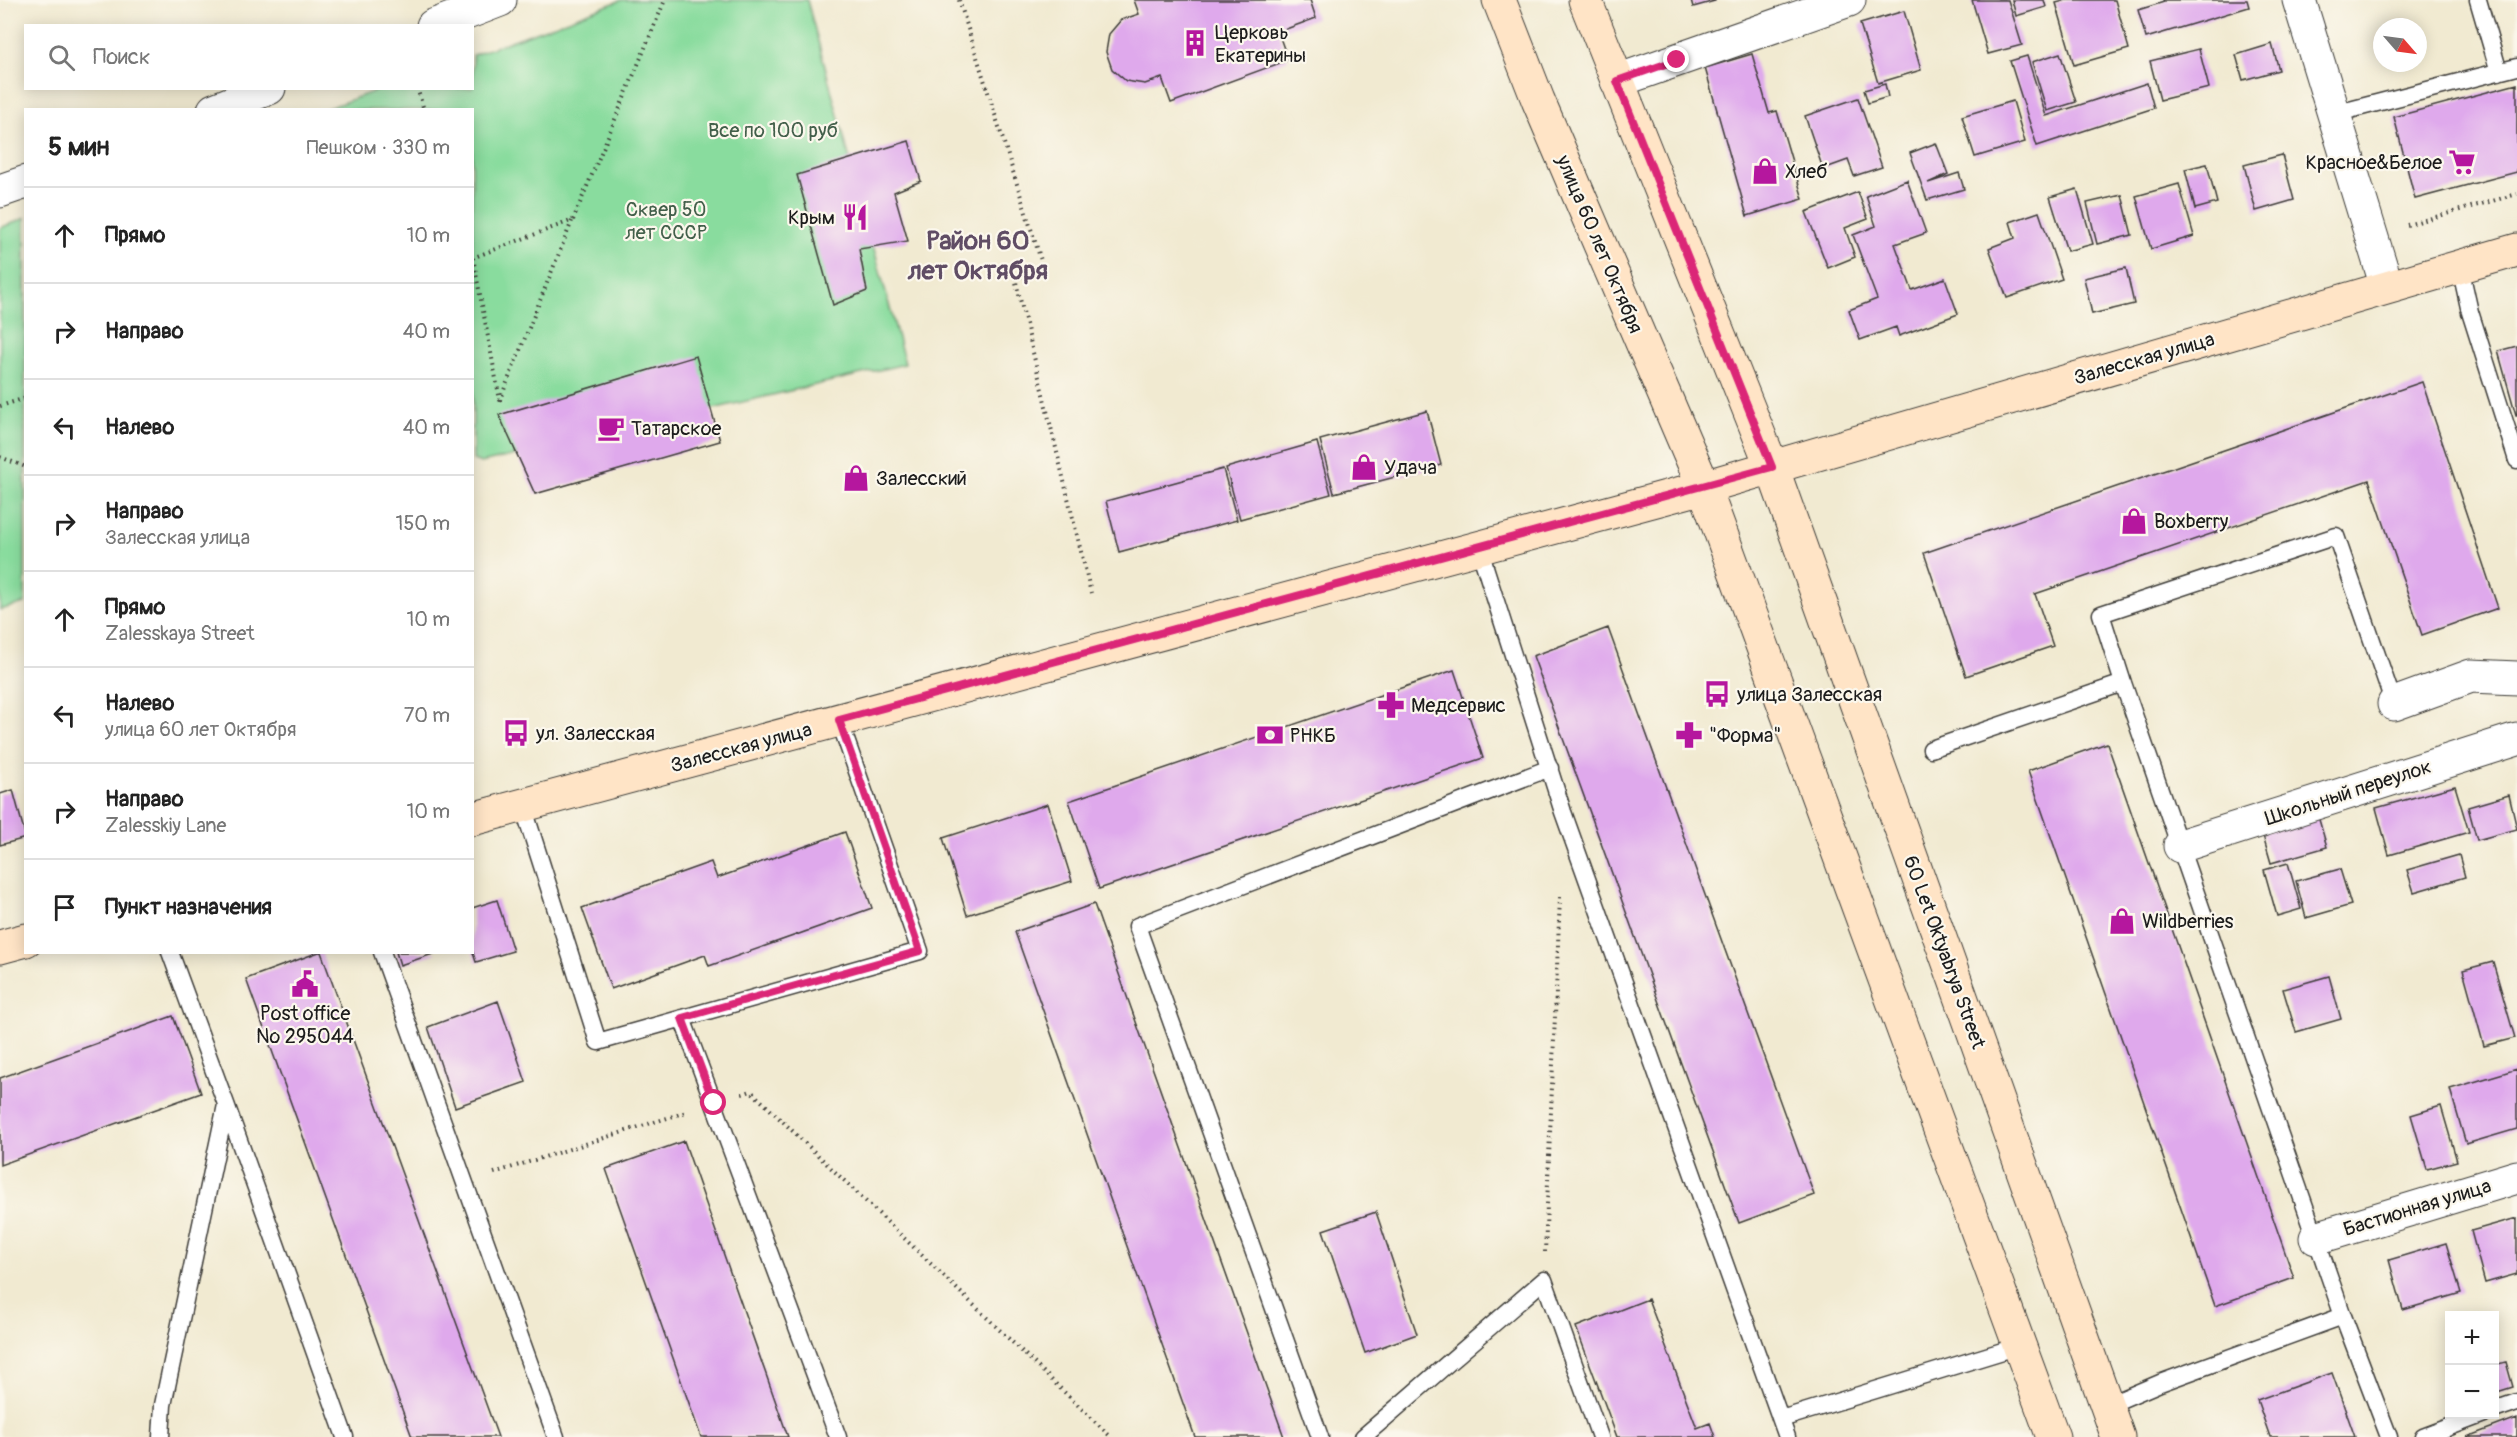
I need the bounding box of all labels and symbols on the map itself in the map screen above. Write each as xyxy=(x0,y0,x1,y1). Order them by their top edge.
north arrow xyxy=(2373,18,2427,72)
place label: Церковь Екатерины xyxy=(1215,20,1306,68)
building icon: Церковь Екатерины xyxy=(1180,28,1210,58)
route end xyxy=(1663,46,1689,72)
park label: Все по 100 руб xyxy=(708,118,838,143)
supermarket icon: Красное&Белое xyxy=(2447,147,2477,177)
street label: улица 60 лет Октября xyxy=(1550,150,1648,337)
place label: Красное&Белое xyxy=(2306,150,2442,175)
shop icon: Хлеб xyxy=(1750,156,1780,186)
place label: Хлеб xyxy=(1785,159,1828,184)
park label: Сквер 50 лет СССР xyxy=(625,197,707,245)
restaurant icon: Крым xyxy=(840,202,870,232)
place label: Крым xyxy=(788,205,835,230)
district label: Район 60 лет Октября xyxy=(907,225,1048,287)
street label: Залесская улица xyxy=(2071,326,2217,391)
cafe icon: Татарское xyxy=(596,413,626,443)
place label: Татарское xyxy=(631,416,721,441)
shop icon: Удача xyxy=(1349,452,1379,482)
place label: Удача xyxy=(1384,455,1437,480)
shop icon: Залесский xyxy=(841,463,871,493)
place label: Залесский xyxy=(876,466,967,491)
shop icon: Boxberry xyxy=(2119,506,2149,536)
place label: Boxberry xyxy=(2154,509,2229,534)
bus stop icon: улица Залесская xyxy=(1702,679,1732,709)
place label: улица Залесская xyxy=(1736,682,1882,707)
pharmacy icon: Медсервис xyxy=(1376,690,1406,720)
place label: Медсервис xyxy=(1411,693,1506,718)
street label: Залесская улица xyxy=(668,717,814,778)
bus stop icon: ул. Залесская xyxy=(501,718,531,748)
bank icon: РНКБ xyxy=(1255,720,1285,750)
pharmacy icon: "Форма" xyxy=(1674,720,1704,750)
place label: ул. Залесская xyxy=(535,721,655,746)
place label: РНКБ xyxy=(1290,723,1336,748)
place label: "Форма" xyxy=(1709,723,1781,748)
street label: Школьный переулок xyxy=(2262,754,2434,831)
street label: 60 Let Oktyabrya Street xyxy=(1898,852,1991,1053)
shop icon: Wildberries xyxy=(2107,906,2137,936)
place label: Wildberries xyxy=(2142,909,2234,934)
public building icon: Post office № 295044 xyxy=(290,969,320,999)
place label: Post office № 295044 xyxy=(256,1001,354,1049)
route start xyxy=(700,1089,726,1115)
street label: Бастионная улица xyxy=(2340,1173,2494,1242)

